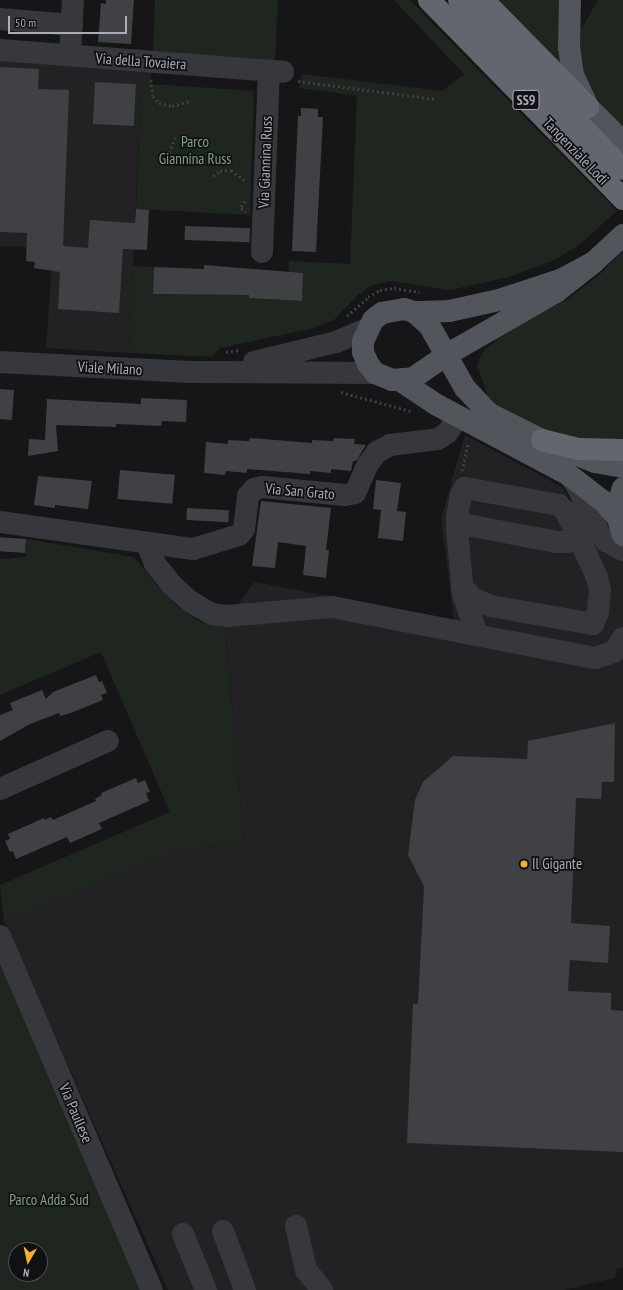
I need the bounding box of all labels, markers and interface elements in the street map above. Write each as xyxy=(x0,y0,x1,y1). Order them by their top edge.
scale bar xyxy=(10,8,129,34)
text: 50 m xyxy=(15,15,36,30)
street label: Via della Tovaiera xyxy=(95,49,187,73)
road number: SS9 xyxy=(512,88,540,112)
street label: Tangenziale Lodi xyxy=(539,114,613,188)
street label: Via Giannina Russ xyxy=(254,116,276,208)
park label: Parco Giannina Russ xyxy=(159,132,231,167)
street label: Viale Milano xyxy=(77,357,143,379)
street label: Via San Grato xyxy=(265,479,335,503)
place label: Il Gigante xyxy=(532,855,582,873)
marker: Il Gigante xyxy=(519,859,529,869)
street label: Via Paullese xyxy=(55,1081,97,1145)
park label: Parco Adda Sud xyxy=(9,1191,89,1209)
north arrow xyxy=(8,1242,48,1282)
text: N xyxy=(22,1265,30,1280)

